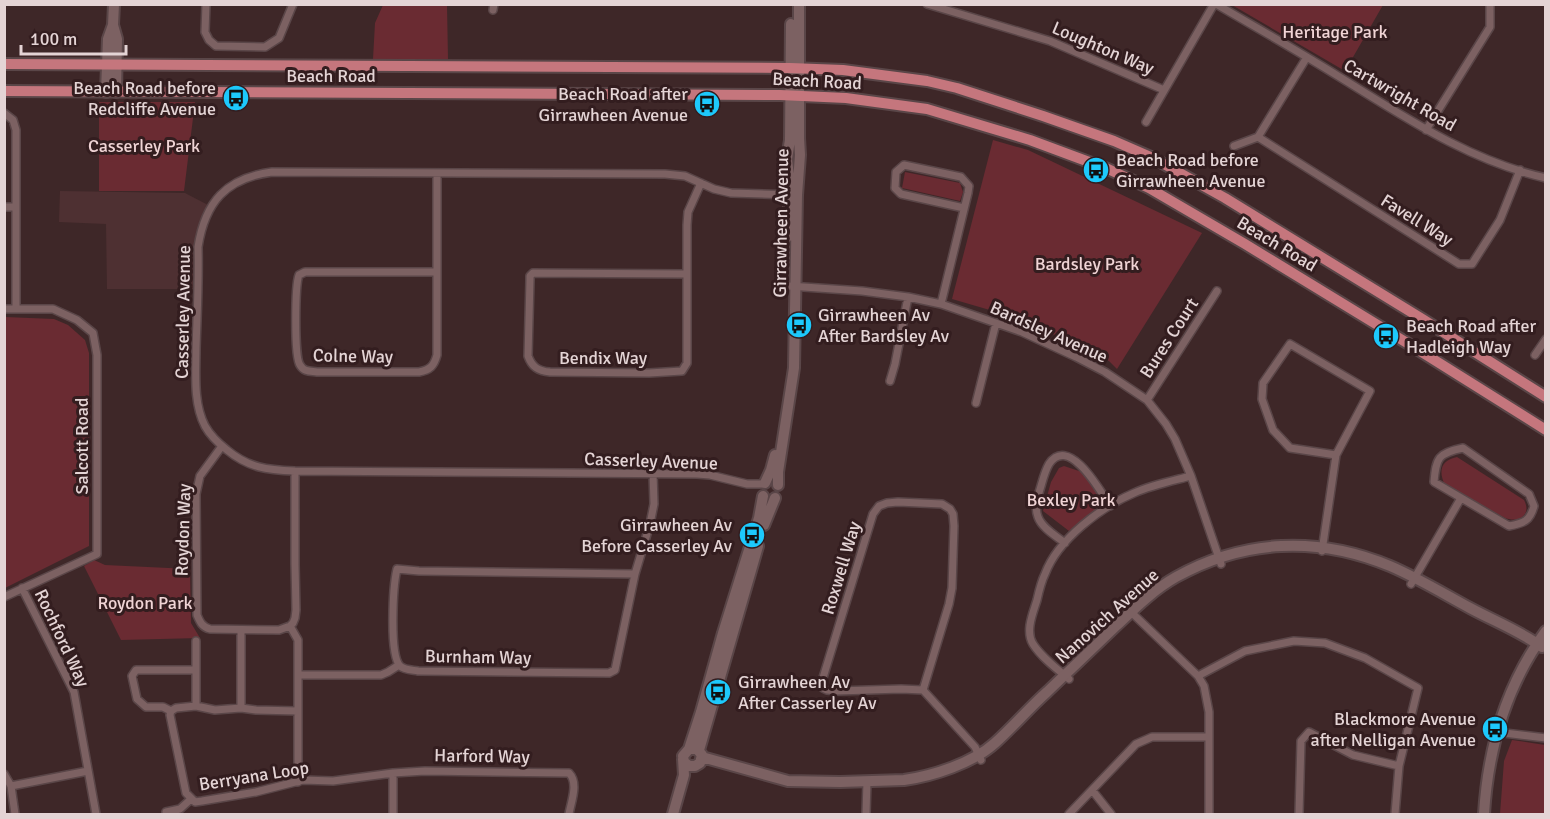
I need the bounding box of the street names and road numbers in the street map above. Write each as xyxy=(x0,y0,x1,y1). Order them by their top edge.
street label: Loughton Way xyxy=(1049,17,1158,80)
street label: Cartwright Road xyxy=(1340,54,1460,136)
street label: Beach Road xyxy=(286,65,376,87)
street label: Beach Road xyxy=(772,68,862,94)
street label: Girrawheen Avenue xyxy=(769,148,793,298)
street label: Favell Way xyxy=(1377,189,1458,251)
street label: Beach Road xyxy=(1233,211,1321,277)
street label: Casserley Avenue xyxy=(171,245,195,379)
street label: Bures Court xyxy=(1135,294,1203,382)
street label: Bardsley Avenue xyxy=(987,296,1111,368)
street label: Colne Way xyxy=(313,344,394,368)
street label: Bendix Way xyxy=(559,347,648,369)
street label: Salcott Road xyxy=(71,398,93,494)
street label: Casserley Avenue xyxy=(584,448,718,474)
street label: Roydon Way xyxy=(170,483,196,577)
street label: Roxwell Way xyxy=(816,518,866,617)
street label: Nanovich Avenue xyxy=(1051,564,1163,668)
street label: Rochford Way xyxy=(30,586,94,691)
street label: Burnham Way xyxy=(425,645,532,669)
street label: Harford Way xyxy=(434,744,531,768)
street label: Berryana Loop xyxy=(197,756,311,796)

